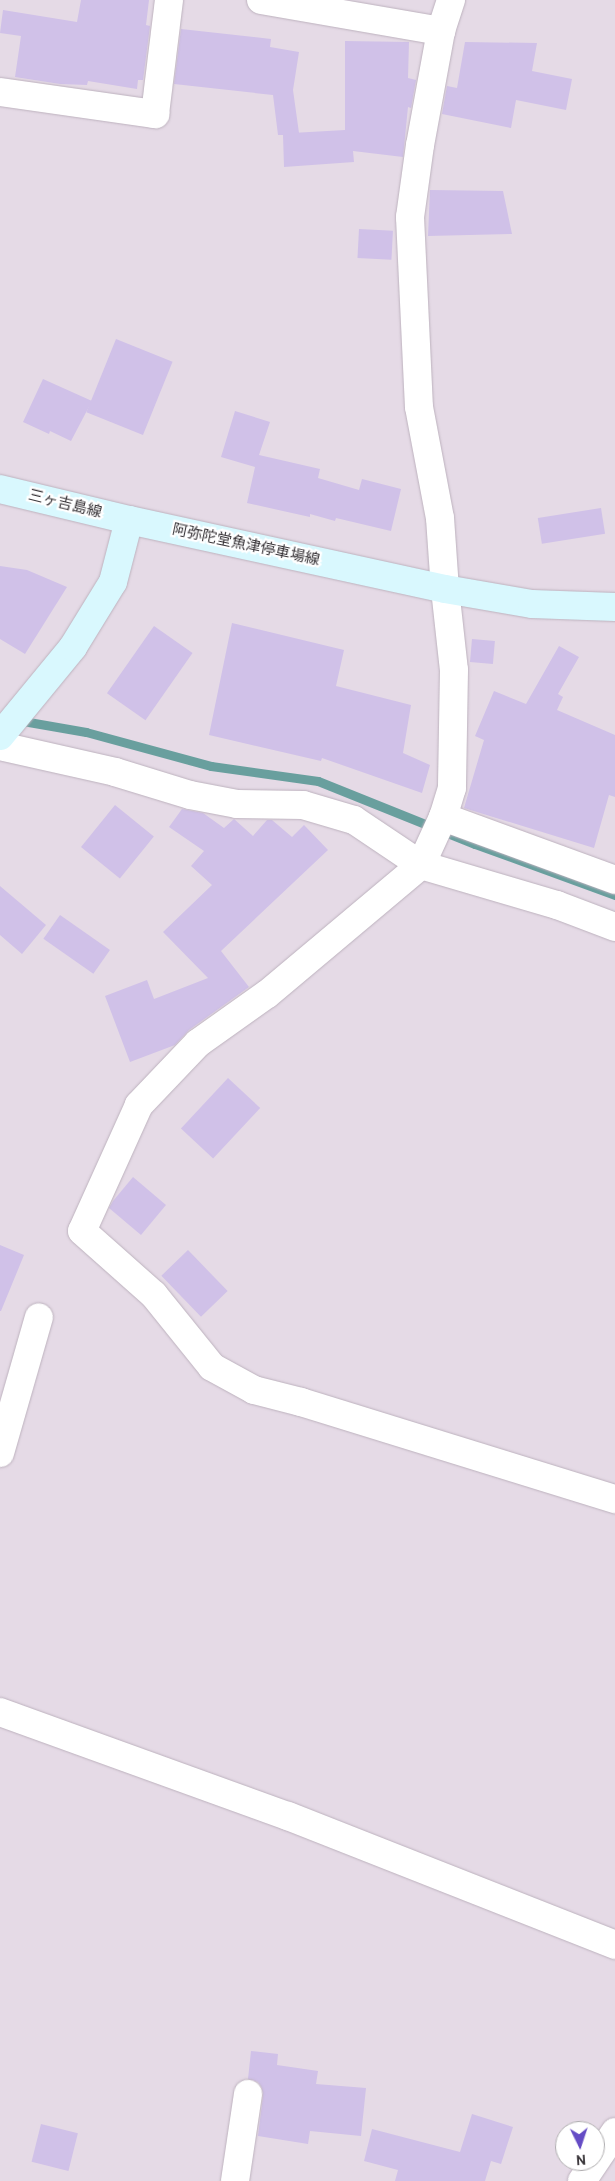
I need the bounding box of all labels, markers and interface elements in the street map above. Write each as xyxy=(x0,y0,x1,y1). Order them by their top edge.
street label: 三ヶ吉島線 xyxy=(26,486,104,522)
street label: 阿弥陀堂魚津停車場線 xyxy=(171,521,321,569)
north arrow xyxy=(555,2121,605,2171)
text: N xyxy=(575,2151,587,2169)

